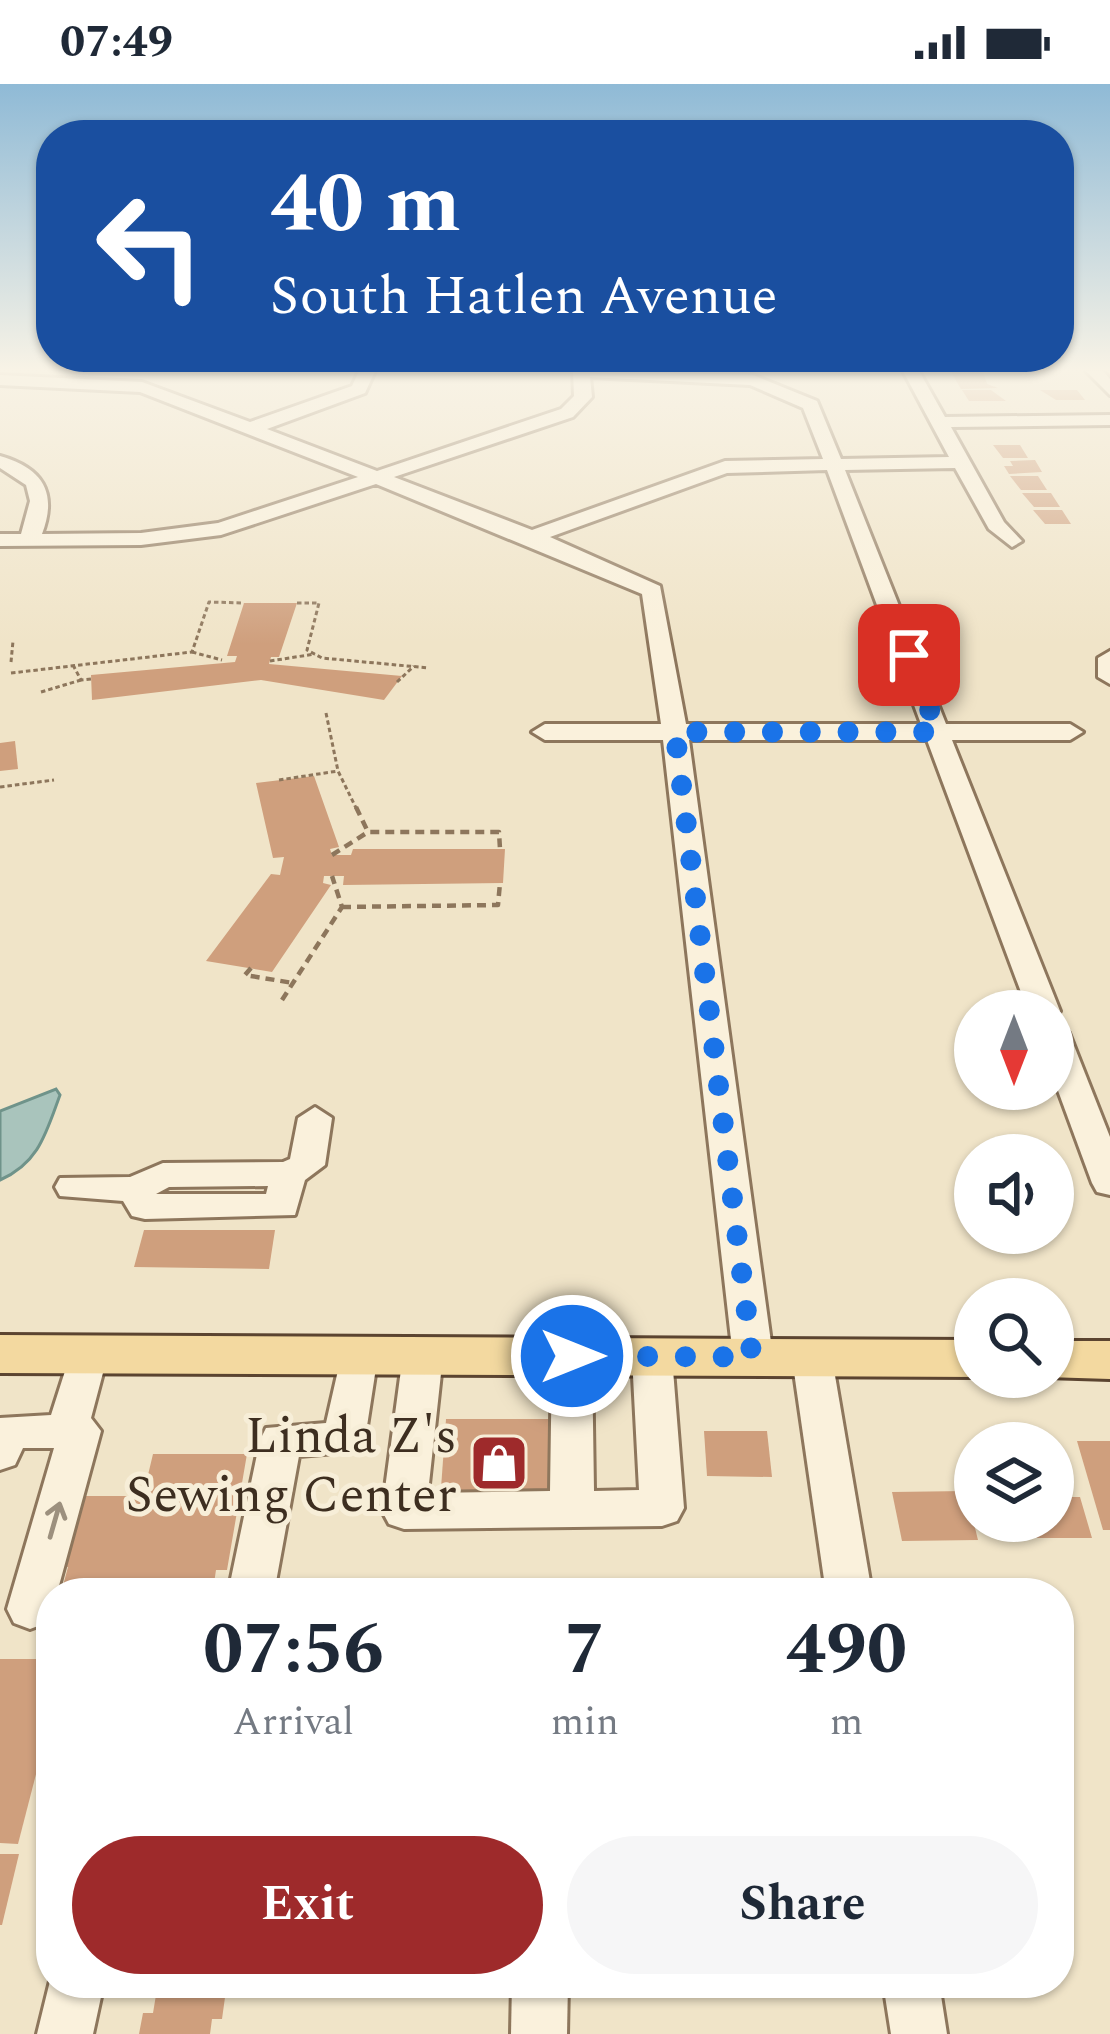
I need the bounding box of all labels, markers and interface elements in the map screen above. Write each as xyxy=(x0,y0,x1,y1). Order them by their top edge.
text: 07:49 xyxy=(60,8,173,77)
text: 40 m xyxy=(270,141,461,269)
icon: left xyxy=(72,168,228,324)
text: South Hatlen Avenue xyxy=(270,256,778,338)
pin xyxy=(858,604,960,706)
icon: arrive xyxy=(876,622,942,688)
north arrow xyxy=(954,990,1074,1110)
map controls xyxy=(954,990,1074,1542)
button: sound xyxy=(954,1134,1074,1254)
button: search xyxy=(954,1278,1074,1398)
position arrow xyxy=(509,1293,635,1419)
place label: Linda Z's Sewing Center xyxy=(125,1398,457,1535)
button: layers xyxy=(954,1422,1074,1542)
shop icon: Linda Z's Sewing Center xyxy=(468,1432,530,1494)
one-way arrow xyxy=(45,1502,67,1540)
text: 07:56 xyxy=(203,1596,384,1705)
text: 7 xyxy=(565,1596,605,1705)
text: 490 xyxy=(786,1596,907,1705)
text: Arrival xyxy=(233,1693,354,1752)
text: min xyxy=(551,1693,619,1752)
text: m xyxy=(830,1693,863,1752)
button: Exit xyxy=(72,1836,543,1974)
button: Share xyxy=(567,1836,1038,1974)

